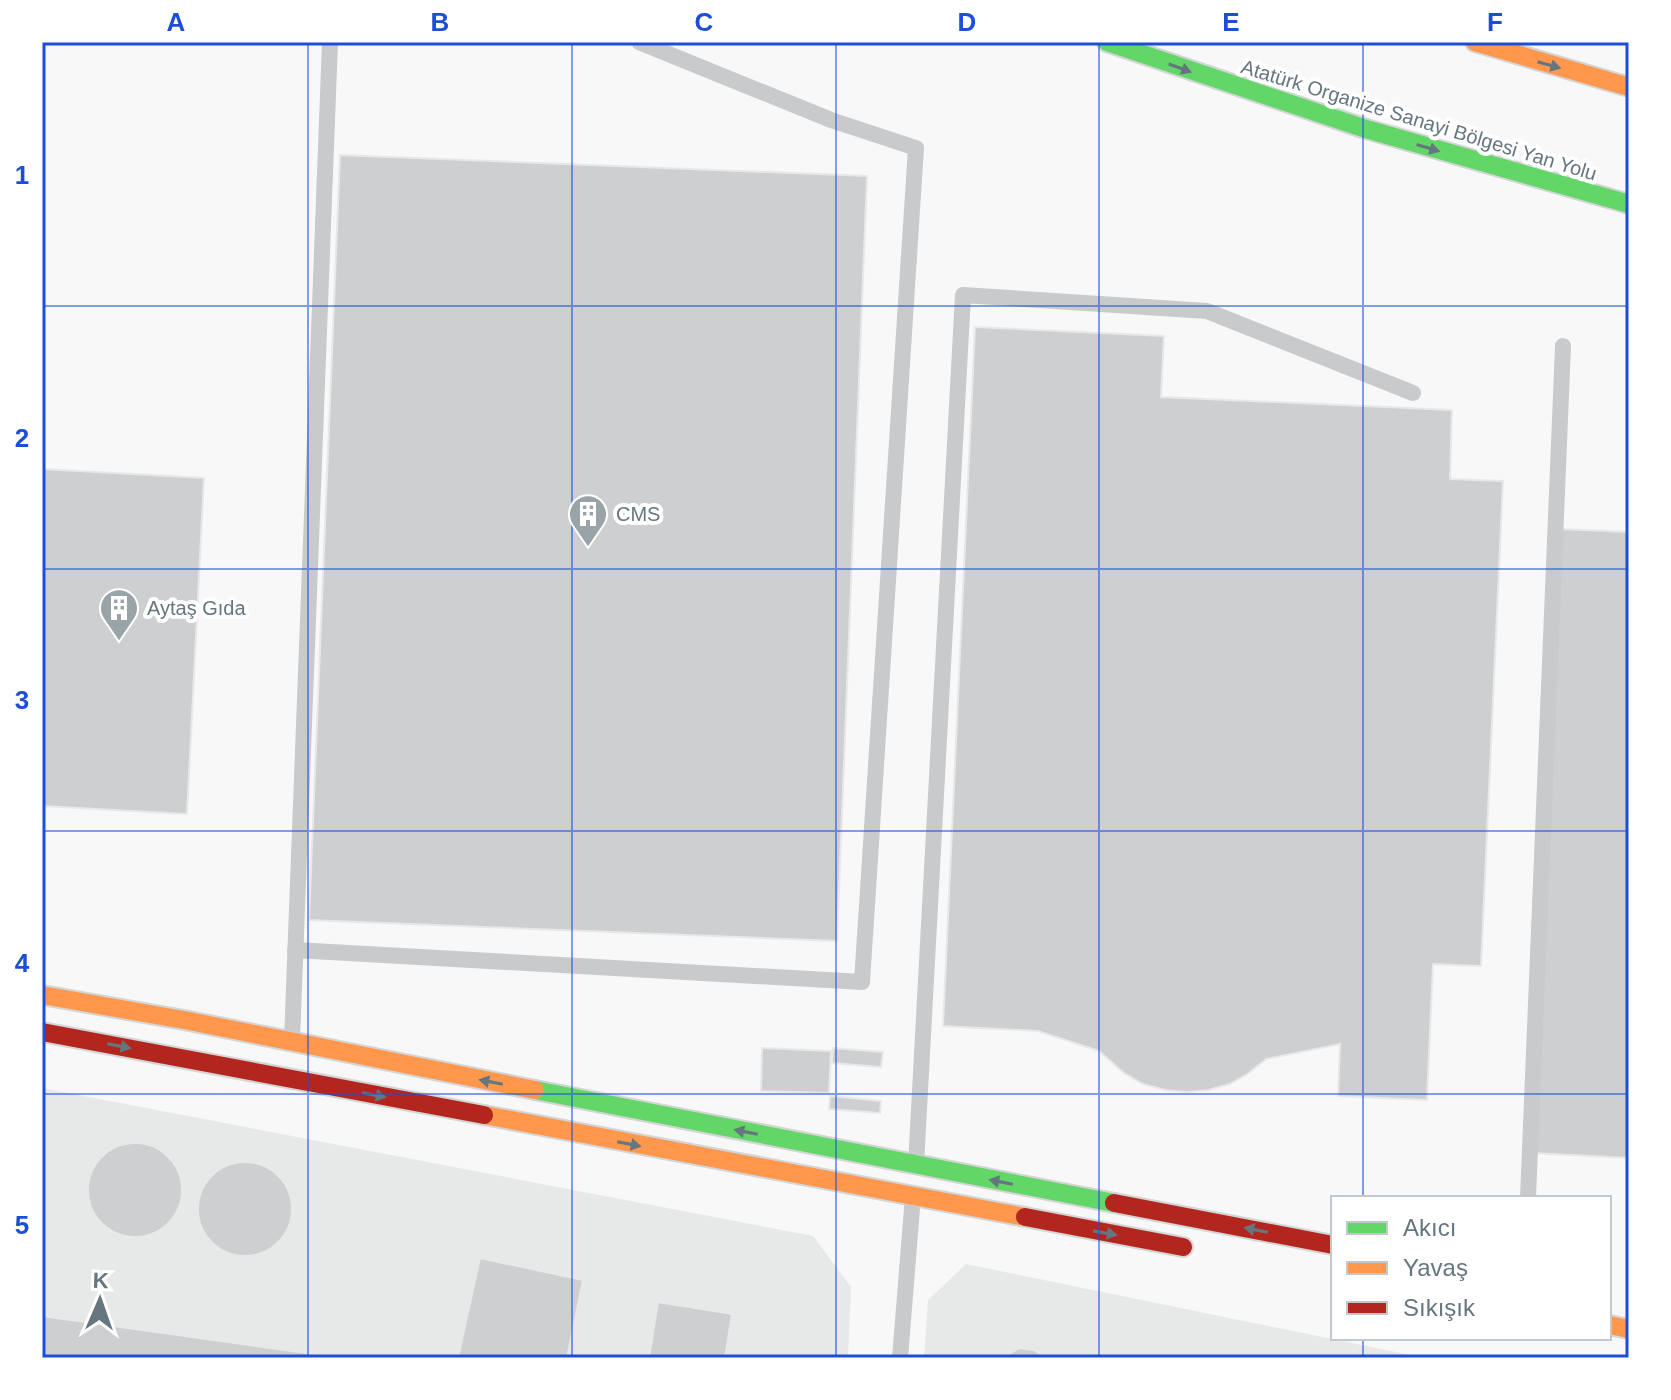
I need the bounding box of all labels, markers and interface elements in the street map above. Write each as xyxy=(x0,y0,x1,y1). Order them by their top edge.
text: A xyxy=(167,7,186,37)
text: B xyxy=(431,7,449,37)
text: C xyxy=(695,7,714,37)
text: D xyxy=(958,7,976,37)
text: E xyxy=(1222,7,1240,37)
text: F xyxy=(1487,7,1503,37)
street label: Atatürk Organize Sanayi Bölgesi Yan Yolu xyxy=(1239,55,1599,185)
one-way arrow xyxy=(1538,59,1562,72)
one-way arrow xyxy=(1168,63,1192,75)
one-way arrow xyxy=(1416,142,1440,155)
text: 1 xyxy=(15,160,29,190)
text: 2 xyxy=(15,423,29,453)
building icon: CMS xyxy=(567,493,609,548)
place label: CMS xyxy=(616,503,660,525)
building icon: Aytaş Gıda xyxy=(98,587,140,642)
place label: Aytaş Gıda xyxy=(147,597,246,619)
text: 3 xyxy=(15,685,29,715)
text: 4 xyxy=(15,948,30,978)
one-way arrow xyxy=(106,1041,131,1053)
one-way arrow xyxy=(478,1075,503,1087)
one-way arrow xyxy=(362,1090,387,1102)
one-way arrow xyxy=(733,1126,758,1138)
one-way arrow xyxy=(617,1138,642,1151)
one-way arrow xyxy=(988,1175,1013,1188)
legend xyxy=(1331,1196,1611,1340)
text: 5 xyxy=(15,1210,29,1240)
text: Akıcı xyxy=(1403,1214,1456,1241)
one-way arrow xyxy=(1244,1223,1269,1236)
one-way arrow xyxy=(1093,1228,1118,1240)
text: Yavaş xyxy=(1403,1254,1468,1281)
north arrow xyxy=(60,1260,140,1340)
text: K xyxy=(92,1268,109,1293)
text: Sıkışık xyxy=(1403,1294,1476,1321)

